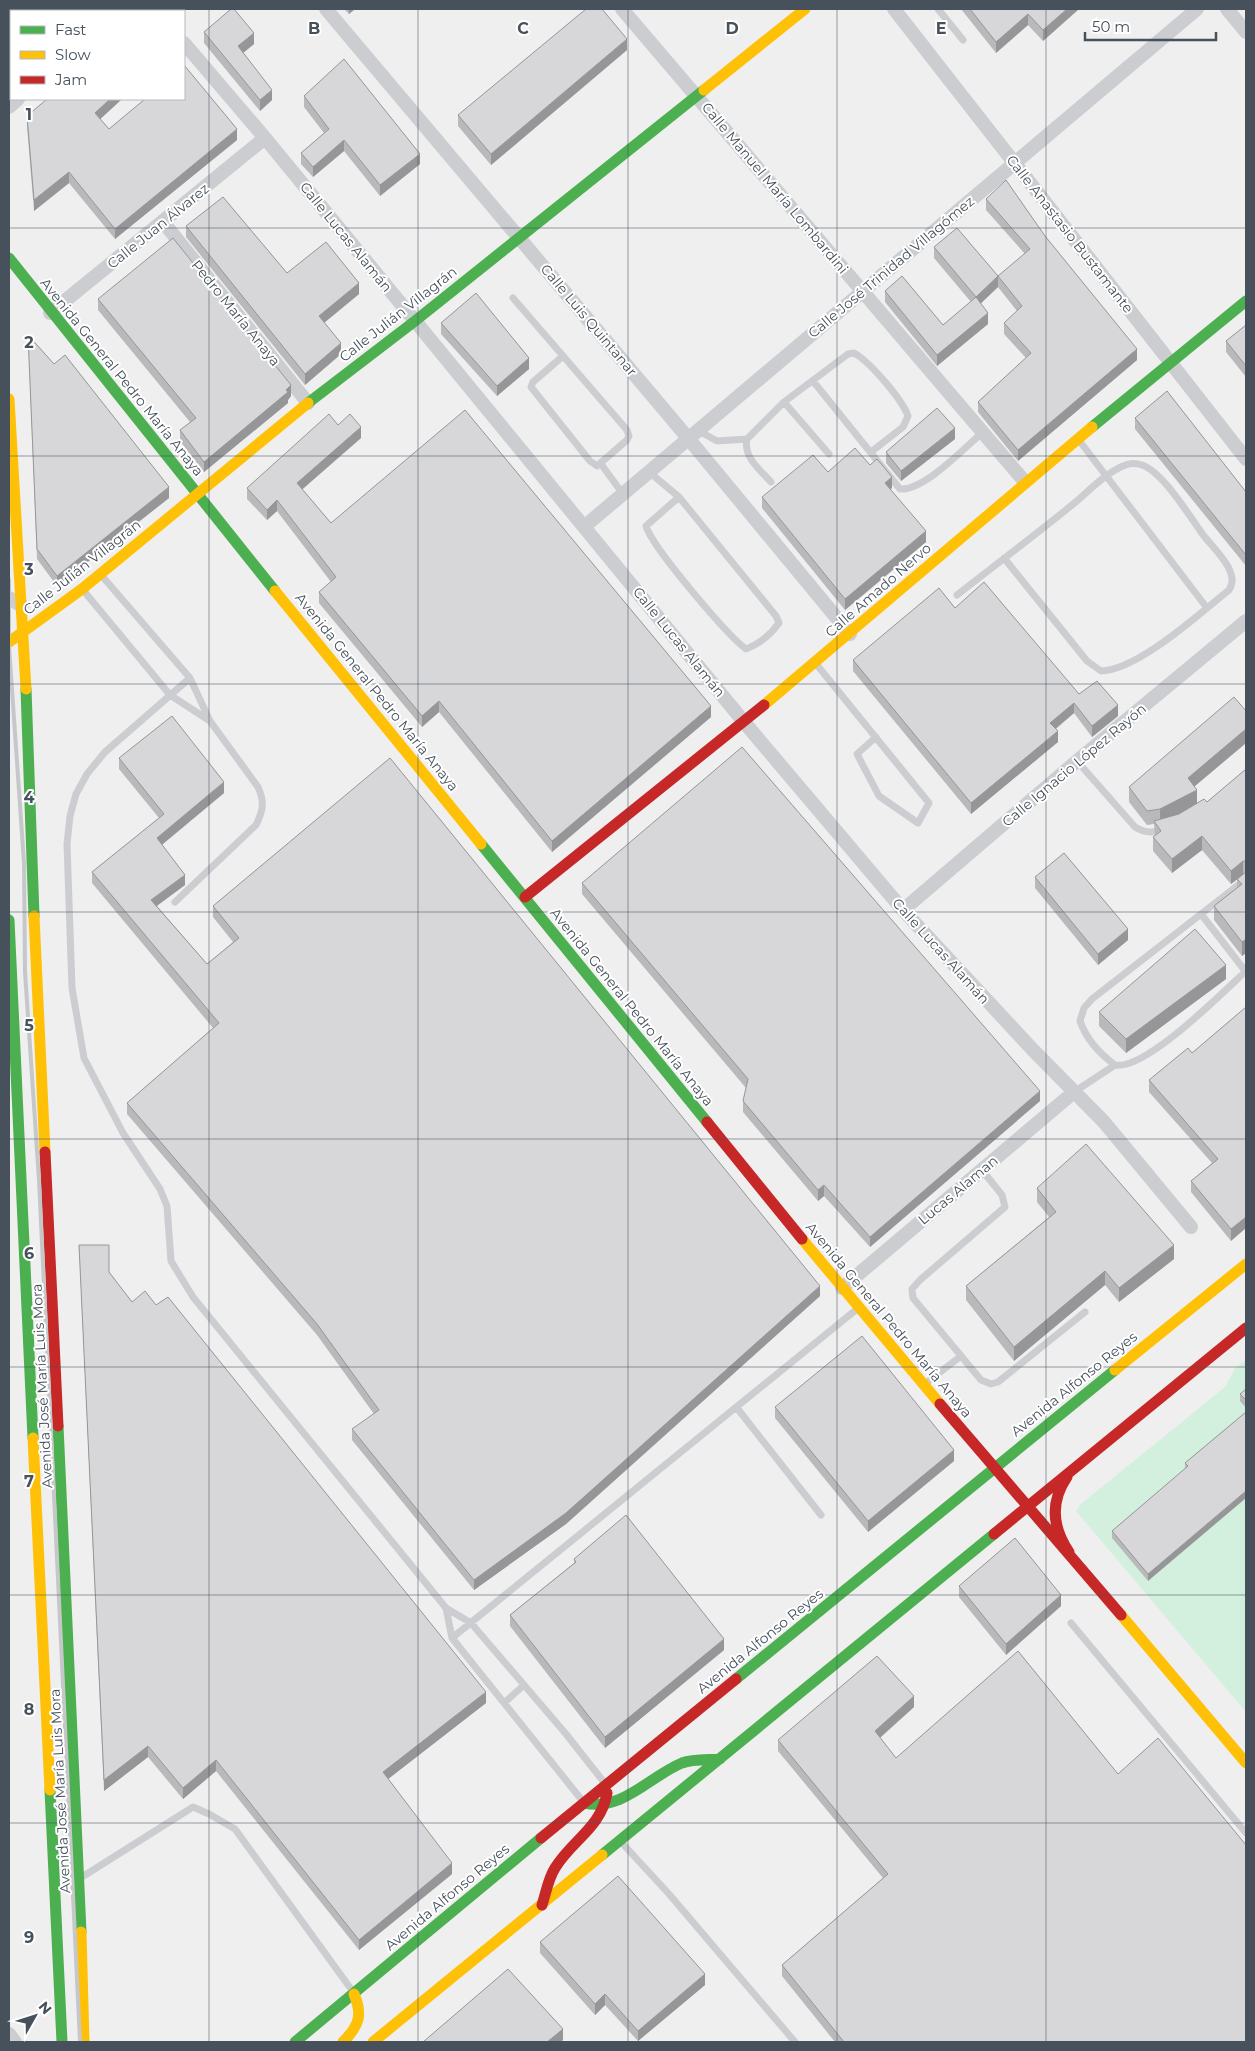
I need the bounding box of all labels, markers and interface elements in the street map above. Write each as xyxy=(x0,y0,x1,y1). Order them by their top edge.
legend xyxy=(10,10,185,100)
scale bar xyxy=(1085,10,1216,42)
text: 50 m xyxy=(1092,17,1130,36)
text: B xyxy=(308,19,320,38)
text: C xyxy=(517,19,529,38)
text: D xyxy=(725,19,739,38)
text: E xyxy=(936,19,946,38)
text: Fast xyxy=(55,20,86,39)
text: Slow xyxy=(55,45,91,64)
text: Jam xyxy=(54,70,87,89)
street label: Calle Manuel María Lombardini xyxy=(698,99,852,277)
text: 1 xyxy=(26,105,32,124)
street label: Calle Anastasio Bustamante xyxy=(1003,151,1137,317)
street label: Calle Lucas Alamán xyxy=(296,178,396,296)
street label: Calle Juan Álvarez xyxy=(103,179,213,273)
street label: Calle José Trinidad Villagómez xyxy=(804,192,978,342)
street label: Pedro María Anaya xyxy=(188,256,284,370)
street label: Calle Luis Quintanar xyxy=(537,260,641,380)
street label: Calle Julián Villagrán xyxy=(336,262,460,366)
street label: Avenida General Pedro María Anaya xyxy=(36,274,208,480)
text: 2 xyxy=(24,333,34,352)
street label: Calle Julián Villagrán xyxy=(20,515,144,619)
street label: Calle Amado Nervo xyxy=(821,539,935,641)
text: 3 xyxy=(23,560,34,579)
street label: Calle Lucas Alamán xyxy=(629,583,729,701)
street label: Avenida General Pedro María Anaya xyxy=(291,589,463,795)
street label: Calle Ignacio López Rayón xyxy=(998,699,1150,831)
text: 4 xyxy=(23,788,35,807)
street label: Calle Lucas Alamán xyxy=(889,894,993,1008)
street label: Avenida General Pedro María Anaya xyxy=(546,904,718,1110)
text: 5 xyxy=(24,1016,34,1035)
street label: Lucas Alaman xyxy=(914,1151,1002,1229)
street label: Avenida General Pedro María Anaya xyxy=(802,1219,976,1421)
text: 6 xyxy=(24,1244,34,1263)
street label: Avenida José María Luis Mora xyxy=(28,1283,56,1489)
street label: Avenida Alfonso Reyes xyxy=(1007,1327,1141,1440)
text: 7 xyxy=(24,1472,34,1491)
street label: Avenida Alfonso Reyes xyxy=(693,1584,827,1697)
street label: Avenida José María Luis Mora xyxy=(46,1688,74,1894)
text: 8 xyxy=(24,1700,34,1719)
street label: Avenida Alfonso Reyes xyxy=(381,1839,513,1954)
text: 9 xyxy=(24,1928,34,1947)
north arrow xyxy=(10,1991,60,2041)
text: N xyxy=(35,1998,56,2018)

